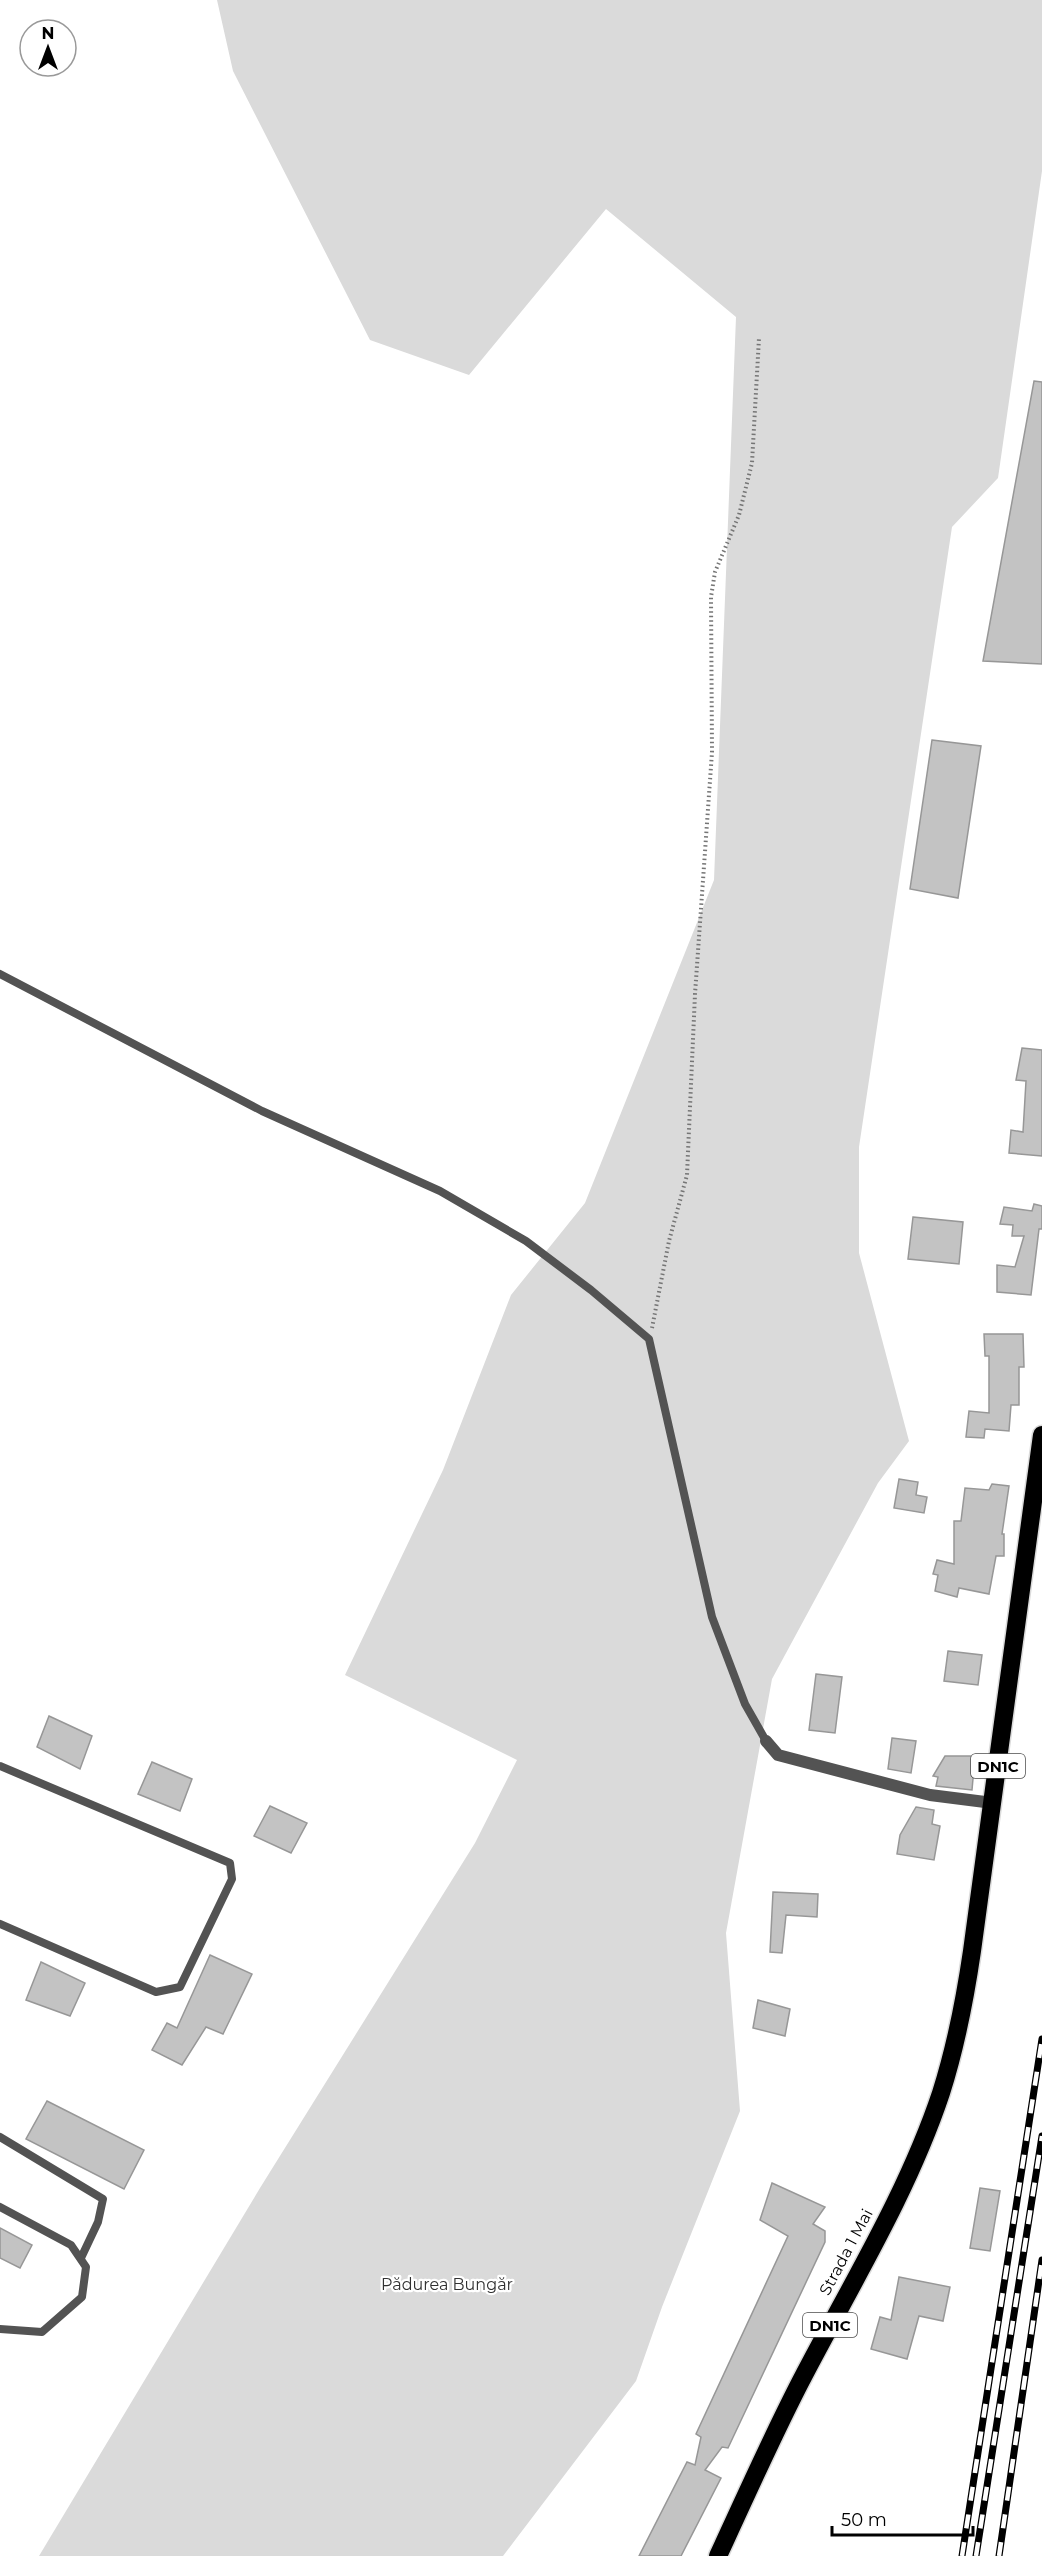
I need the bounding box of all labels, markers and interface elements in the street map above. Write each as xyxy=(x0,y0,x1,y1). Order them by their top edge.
north arrow xyxy=(18,18,78,78)
text: N xyxy=(42,24,54,43)
road number: DN1C xyxy=(971,1754,1025,1778)
street label: Strada 1 Mai xyxy=(815,2206,877,2298)
park label: Pădurea Bungăr xyxy=(381,2275,513,2294)
road number: DN1C xyxy=(803,2313,857,2337)
scale bar xyxy=(832,2499,973,2537)
text: 50 m xyxy=(841,2509,887,2531)

